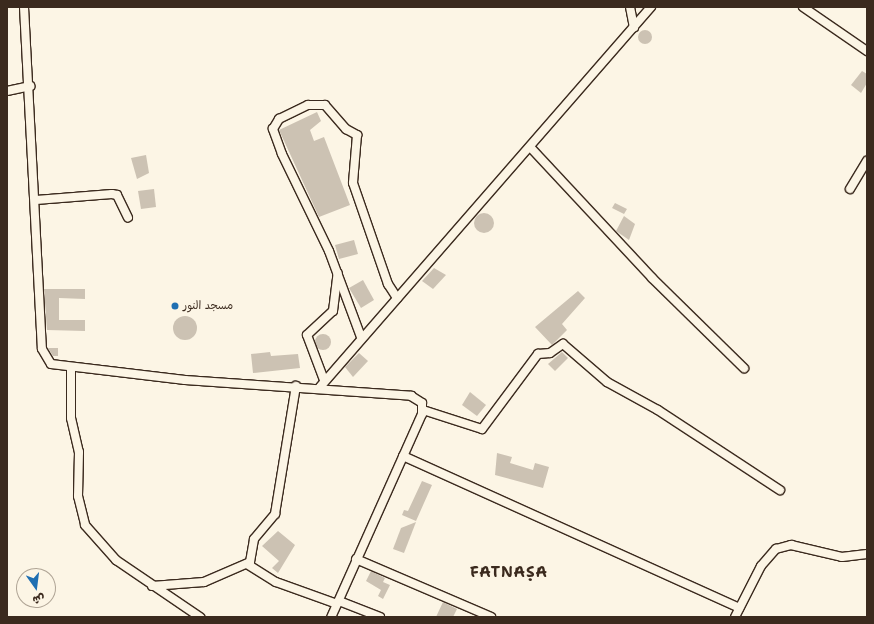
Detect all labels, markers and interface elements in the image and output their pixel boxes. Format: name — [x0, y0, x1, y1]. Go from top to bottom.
place label: مسجد النور — [183, 299, 233, 313]
marker: مسجد النور — [170, 301, 180, 311]
district label: FATNAṢA — [470, 564, 548, 582]
north arrow — [16, 568, 56, 608]
text: ش — [31, 590, 46, 608]

